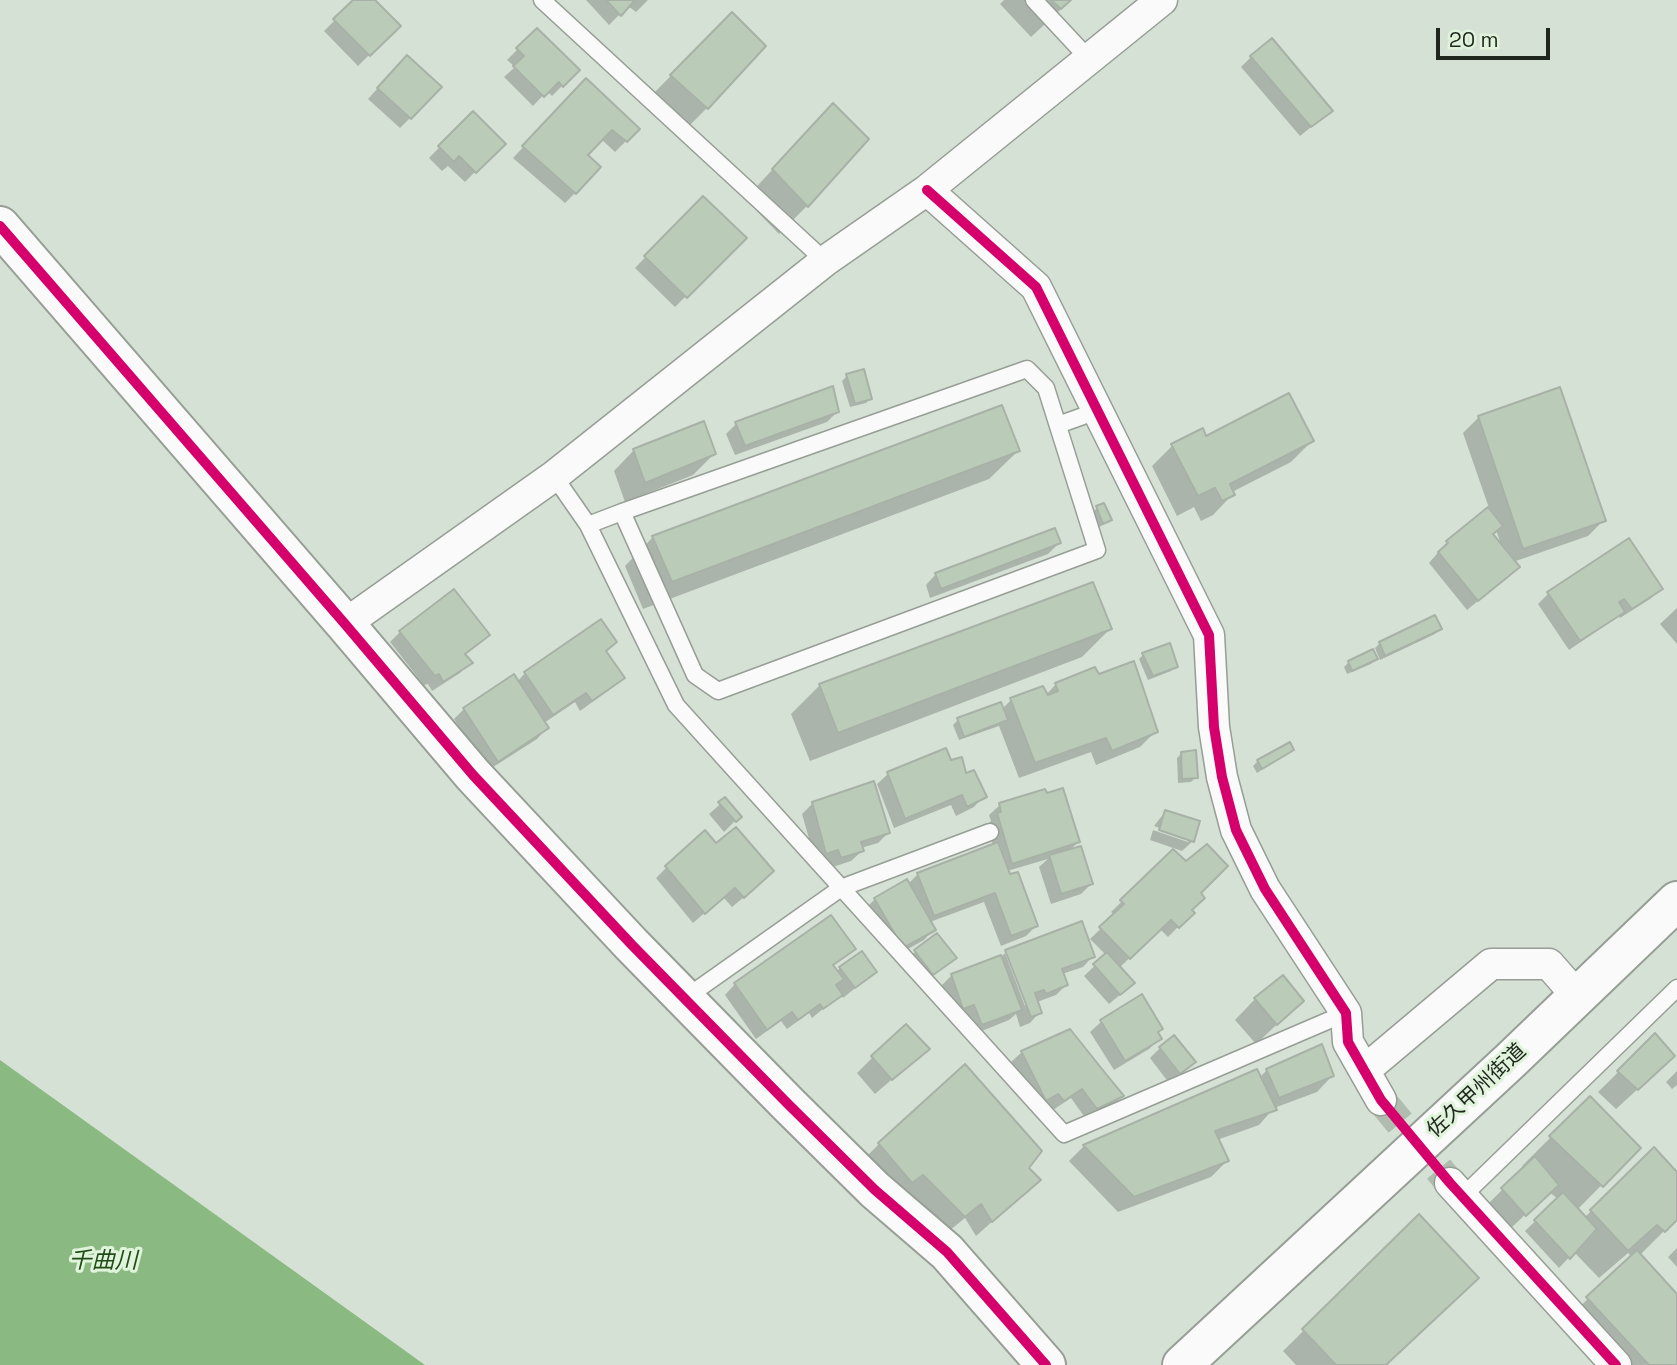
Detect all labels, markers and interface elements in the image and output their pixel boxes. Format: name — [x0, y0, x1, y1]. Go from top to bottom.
scale bar — [1439, 14, 1553, 58]
text: 20 m — [1449, 26, 1499, 53]
street label: 佐久甲州街道 — [1422, 1039, 1532, 1143]
water label: 千曲川 — [69, 1248, 137, 1276]

